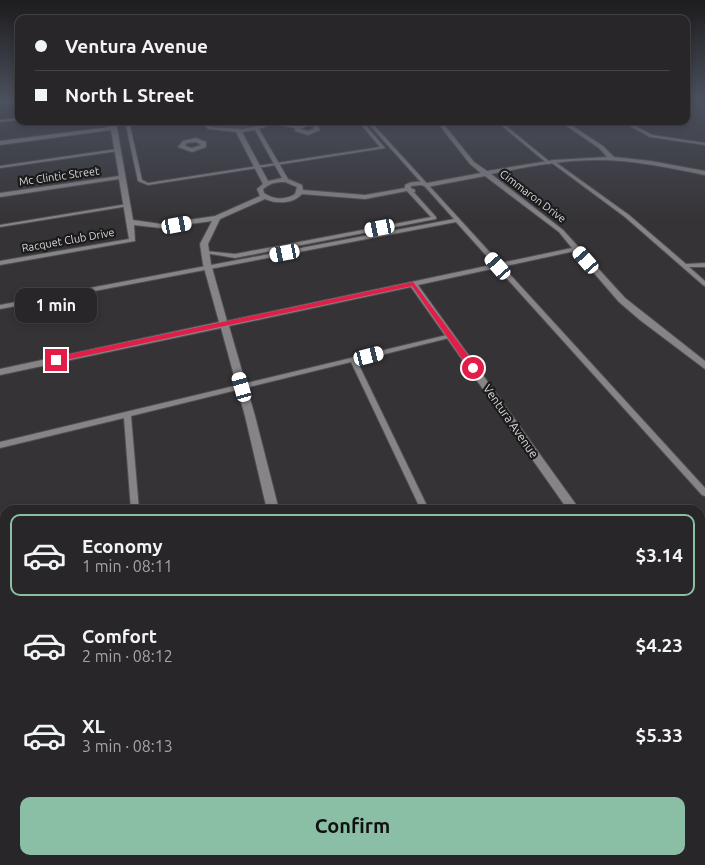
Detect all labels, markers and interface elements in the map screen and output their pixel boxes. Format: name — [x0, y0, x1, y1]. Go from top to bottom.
text: Ventura Avenue — [65, 35, 208, 57]
text: North L Street — [65, 84, 194, 106]
street label: Mc Clintic Street — [18, 164, 101, 188]
street label: Cimmaron Drive — [498, 167, 568, 225]
car — [160, 215, 193, 235]
car — [363, 218, 396, 238]
street label: Racquet Club Drive — [21, 226, 115, 254]
car — [268, 243, 301, 263]
car — [570, 244, 601, 276]
car — [482, 250, 513, 282]
callout: 1 min — [15, 288, 97, 322]
text: 1 min — [36, 296, 76, 314]
car — [352, 345, 385, 367]
route end — [45, 349, 67, 371]
route start — [462, 357, 484, 379]
car — [230, 371, 253, 403]
street label: Ventura Avenue — [481, 382, 541, 460]
icon: car — [22, 533, 67, 578]
text: Economy — [82, 535, 163, 557]
text: $3.14 — [635, 544, 683, 566]
text: 1 min · 08:11 — [82, 557, 173, 575]
icon: car — [22, 623, 67, 668]
text: Comfort — [82, 625, 157, 647]
text: $4.23 — [635, 634, 683, 656]
text: 2 min · 08:12 — [82, 647, 173, 665]
icon: car — [22, 713, 67, 758]
text: XL — [82, 715, 105, 737]
text: $5.33 — [635, 724, 683, 746]
text: 3 min · 08:13 — [82, 737, 173, 755]
button: Confirm — [20, 797, 685, 855]

